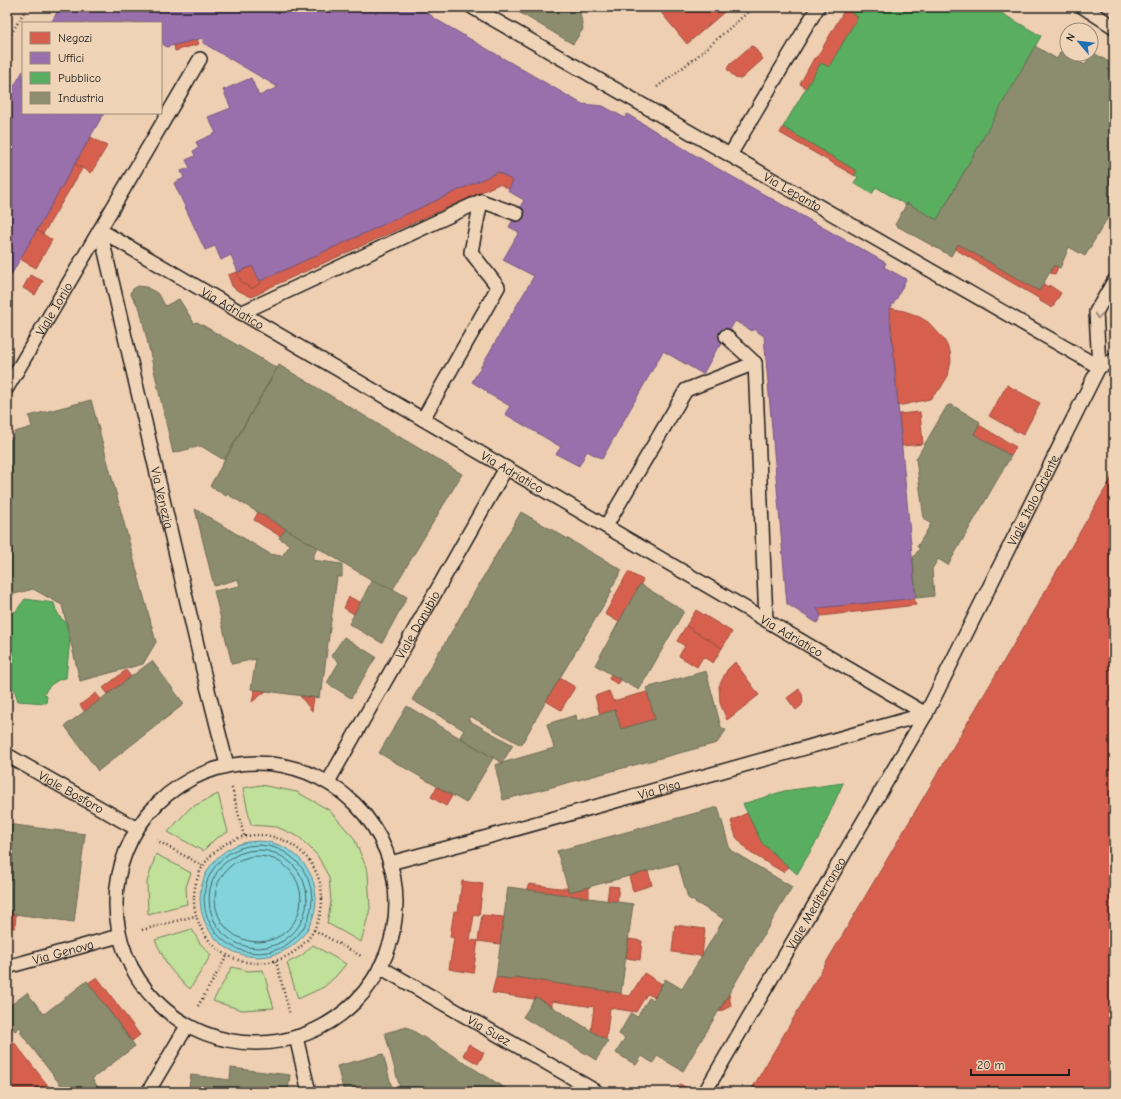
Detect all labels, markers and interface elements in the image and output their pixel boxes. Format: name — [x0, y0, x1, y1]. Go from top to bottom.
legend — [22, 22, 162, 114]
north arrow — [1059, 22, 1099, 62]
text: Negozi — [58, 31, 92, 45]
text: N — [1063, 31, 1078, 44]
text: Uffici — [58, 51, 84, 65]
text: Pubblico — [58, 71, 101, 85]
text: Industria — [58, 91, 104, 105]
street label: Via Lepanto — [761, 169, 825, 214]
street label: Viale Ionio — [32, 279, 76, 338]
street label: Via Adriatico — [199, 284, 267, 333]
one-way arrow — [1093, 312, 1102, 319]
street label: Via Adriatico — [478, 448, 546, 496]
street label: Viale Italo Oriente — [1004, 452, 1062, 548]
street label: Via Venezia — [148, 466, 177, 530]
street label: Viale Danubio — [392, 588, 443, 662]
street label: Via Adriatico — [758, 612, 826, 660]
street label: Viale Bosforo — [36, 767, 107, 817]
street label: Via Pisa — [636, 776, 682, 802]
street label: Viale Mediterraneo — [783, 854, 849, 952]
street label: Via Genova — [31, 936, 95, 968]
street label: Via Suez — [465, 1012, 513, 1049]
scale bar — [971, 1051, 1069, 1077]
text: 20 m — [977, 1058, 1005, 1072]

